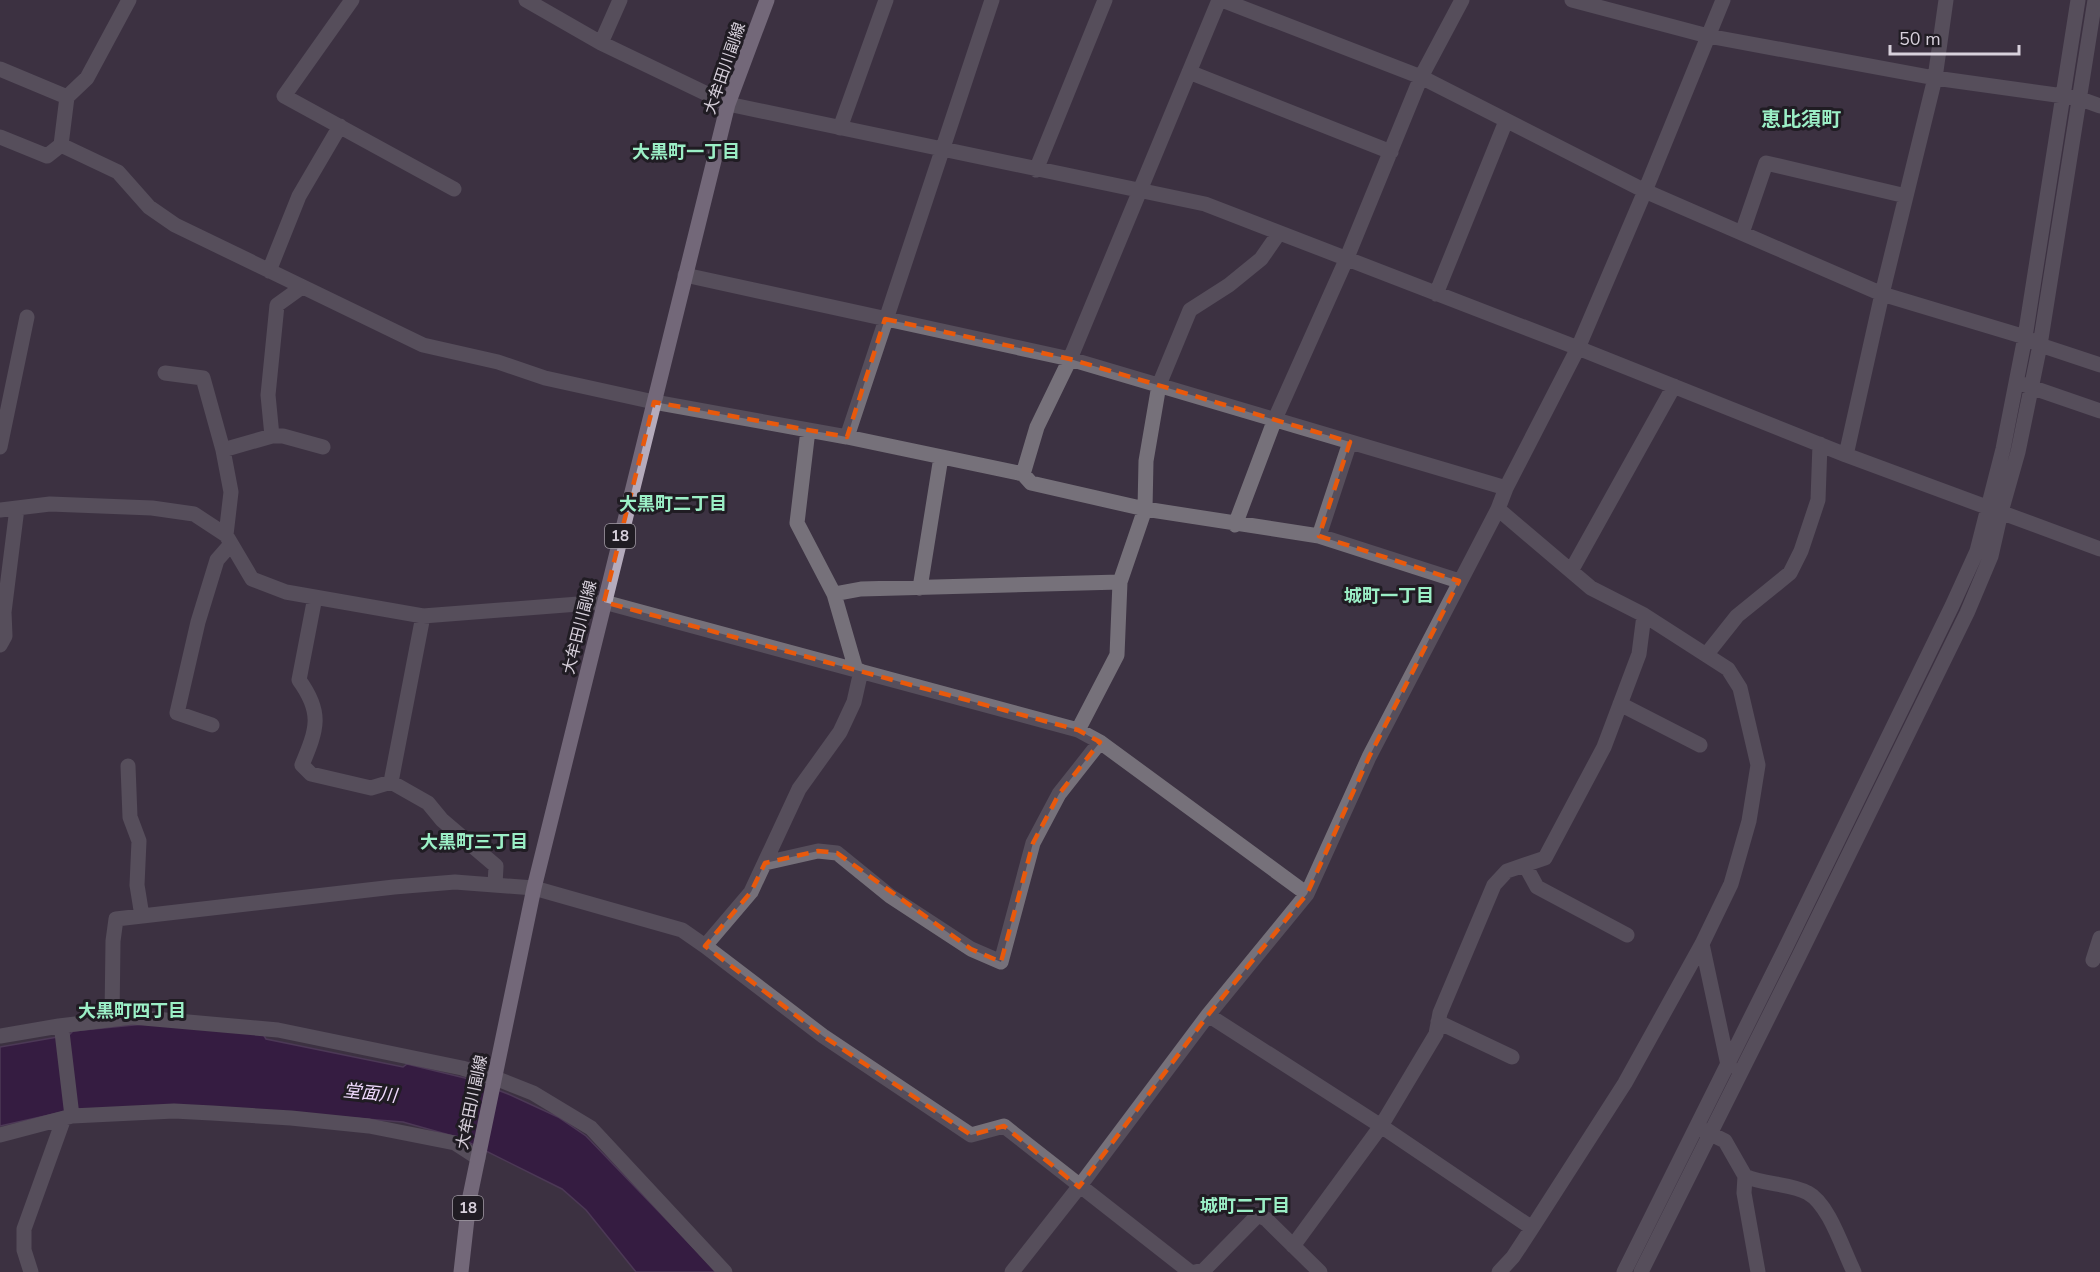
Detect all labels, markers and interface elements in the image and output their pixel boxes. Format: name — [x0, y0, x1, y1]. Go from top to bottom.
scale bar — [1890, 18, 2019, 56]
street label: 大牟田川副線 — [699, 19, 751, 117]
text: 50 m — [1899, 27, 1941, 51]
district label: 恵比須町 — [1761, 106, 1841, 133]
district label: 大黒町一丁目 — [632, 140, 740, 164]
district label: 大黒町二丁目 — [619, 492, 727, 516]
road number: 18 — [605, 524, 635, 548]
street label: 大牟田川副線 — [558, 578, 602, 676]
district label: 城町一丁目 — [1344, 584, 1434, 608]
district label: 大黒町三丁目 — [420, 830, 528, 854]
district label: 大黒町四丁目 — [78, 999, 186, 1023]
street label: 大牟田川副線 — [451, 1053, 493, 1151]
water label: 堂面川 — [342, 1078, 400, 1108]
district label: 城町二丁目 — [1200, 1194, 1290, 1218]
road number: 18 — [453, 1196, 483, 1220]

